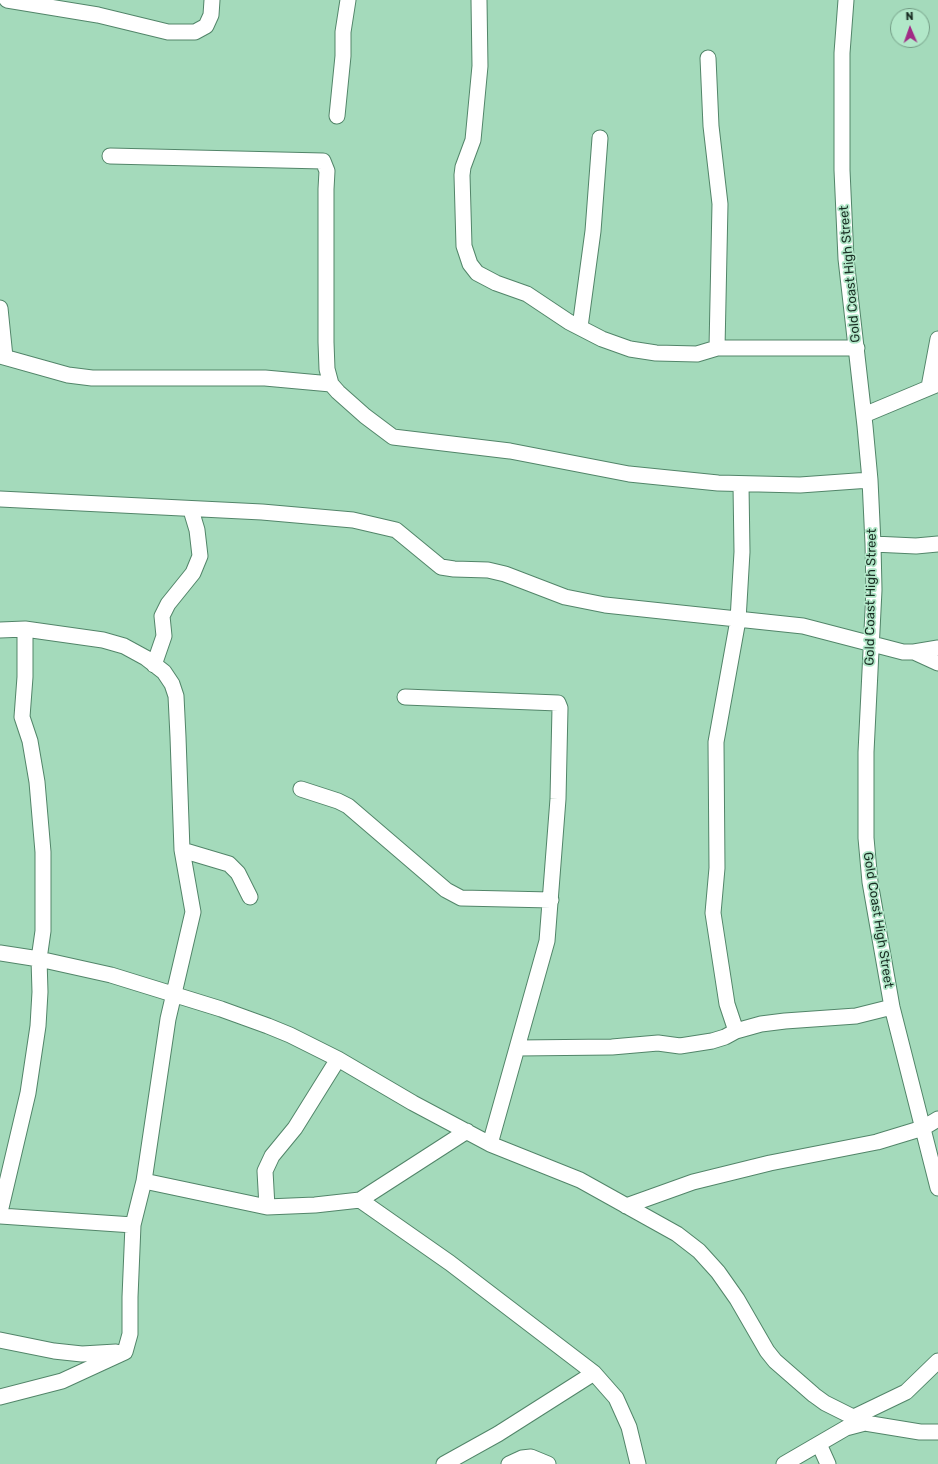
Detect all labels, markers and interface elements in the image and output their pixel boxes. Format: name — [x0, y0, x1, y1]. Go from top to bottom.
north arrow — [890, 8, 930, 48]
text: N — [905, 10, 914, 23]
street label: Gold Coast High Street — [836, 205, 864, 343]
street label: Gold Coast High Street — [862, 528, 880, 666]
street label: Gold Coast High Street — [860, 851, 896, 989]

